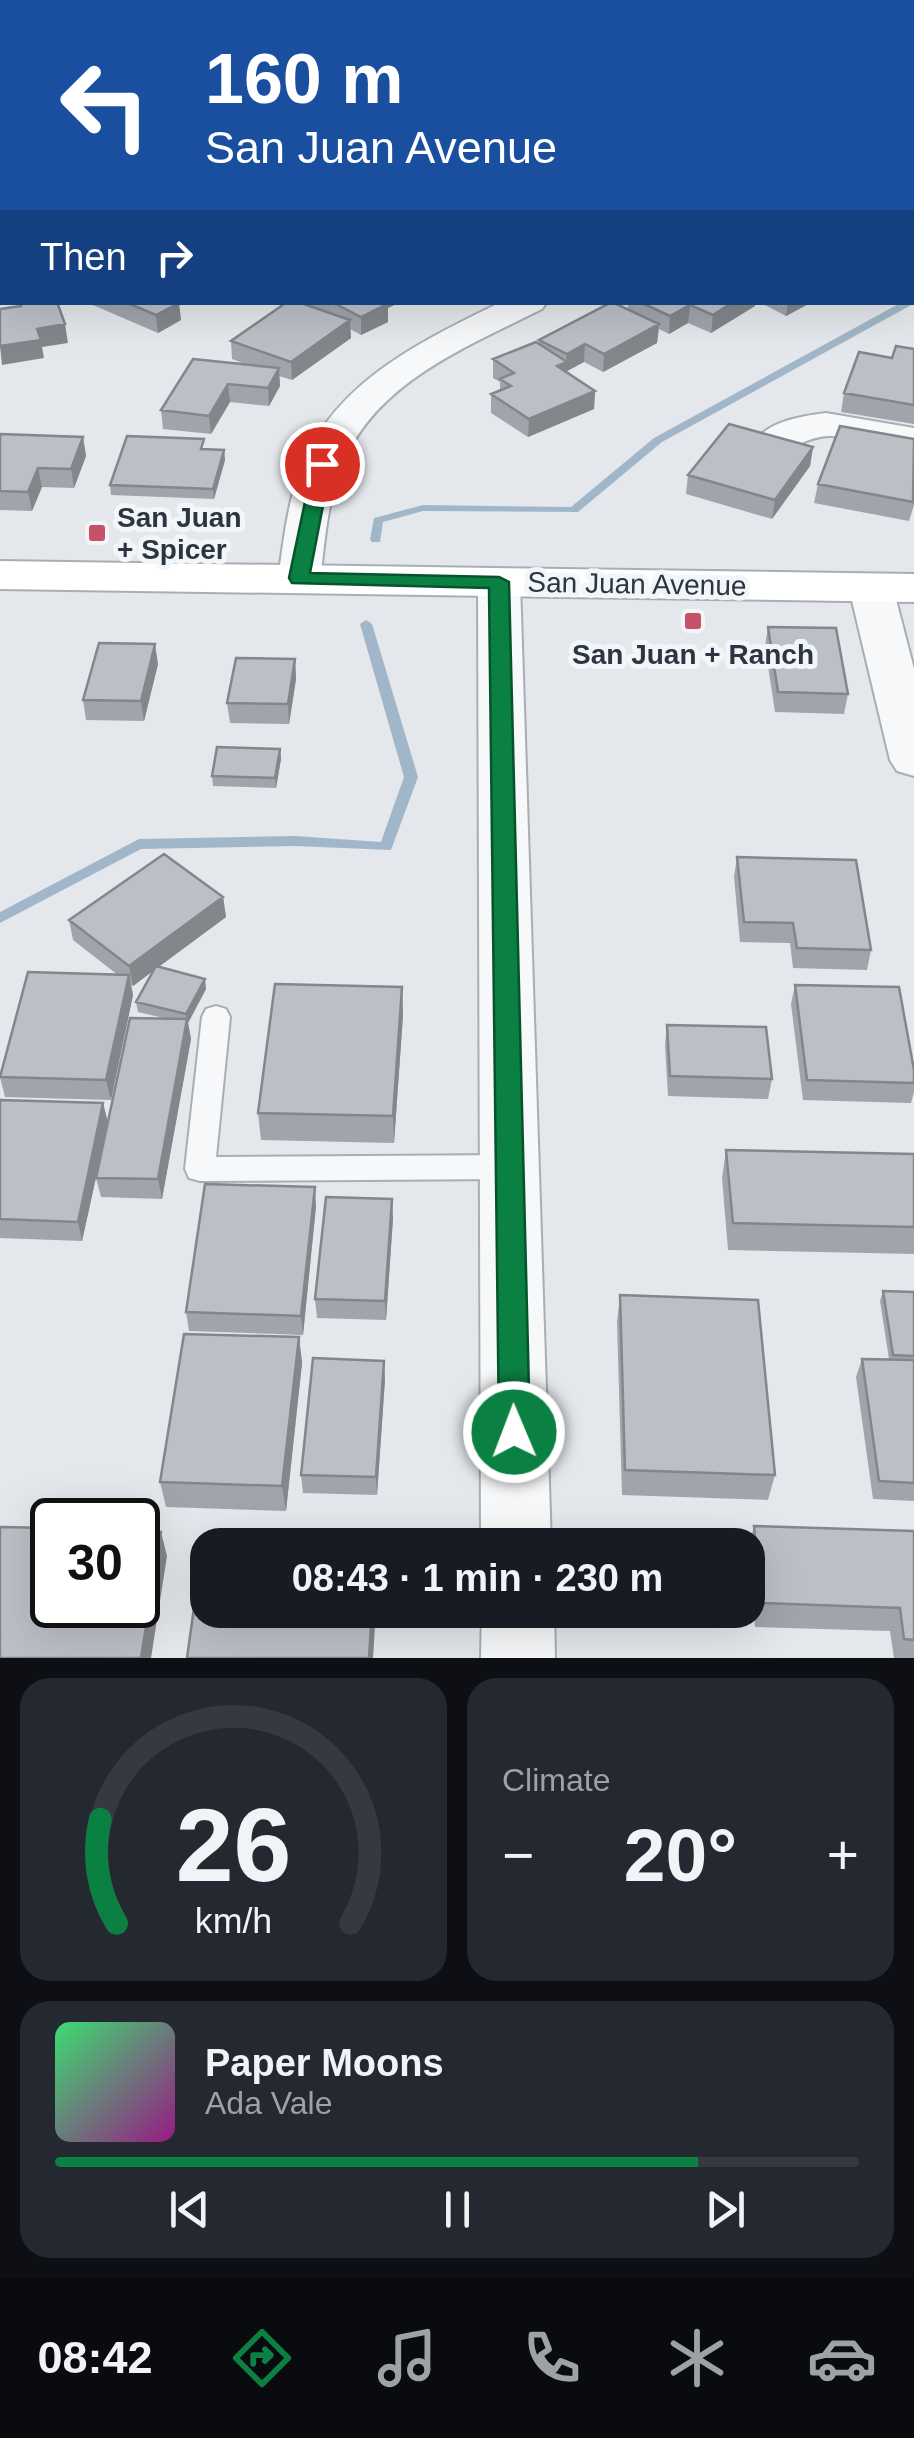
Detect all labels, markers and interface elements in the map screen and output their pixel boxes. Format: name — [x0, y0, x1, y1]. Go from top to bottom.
icon: left — [40, 40, 170, 170]
text: 160 m — [205, 40, 403, 118]
text: San Juan Avenue — [205, 122, 557, 173]
icon: right — [147, 230, 202, 285]
text: Then — [40, 236, 127, 278]
pin — [280, 422, 365, 507]
icon: arrive — [295, 437, 350, 492]
place label: San Juan + Spicer — [117, 502, 241, 565]
marker: San Juan + Spicer — [86, 522, 108, 544]
street label: San Juan Avenue — [527, 567, 747, 601]
marker: San Juan + Ranch — [682, 610, 704, 632]
place label: San Juan + Ranch — [572, 639, 814, 670]
position arrow — [462, 1380, 566, 1484]
speed limit sign: 30 — [30, 1498, 160, 1628]
text: 08:43 · 1 min · 230 m — [292, 1557, 663, 1599]
text: Climate — [502, 1762, 610, 1798]
text: 26 — [176, 1787, 291, 1903]
text: 20° — [624, 1813, 737, 1897]
text: − — [502, 1824, 534, 1886]
text: + — [827, 1824, 859, 1886]
text: km/h — [195, 1901, 272, 1941]
text: Paper Moons — [205, 2042, 444, 2084]
text: Ada Vale — [205, 2085, 333, 2121]
icon: previous — [162, 2182, 217, 2237]
icon: pause — [430, 2182, 485, 2237]
icon: next — [698, 2182, 753, 2237]
icon: directions — [227, 2323, 297, 2393]
icon: music — [372, 2323, 442, 2393]
icon: phone — [517, 2323, 587, 2393]
icon: climate — [662, 2323, 732, 2393]
icon: car — [807, 2323, 877, 2393]
text: 08:42 — [37, 2332, 153, 2383]

